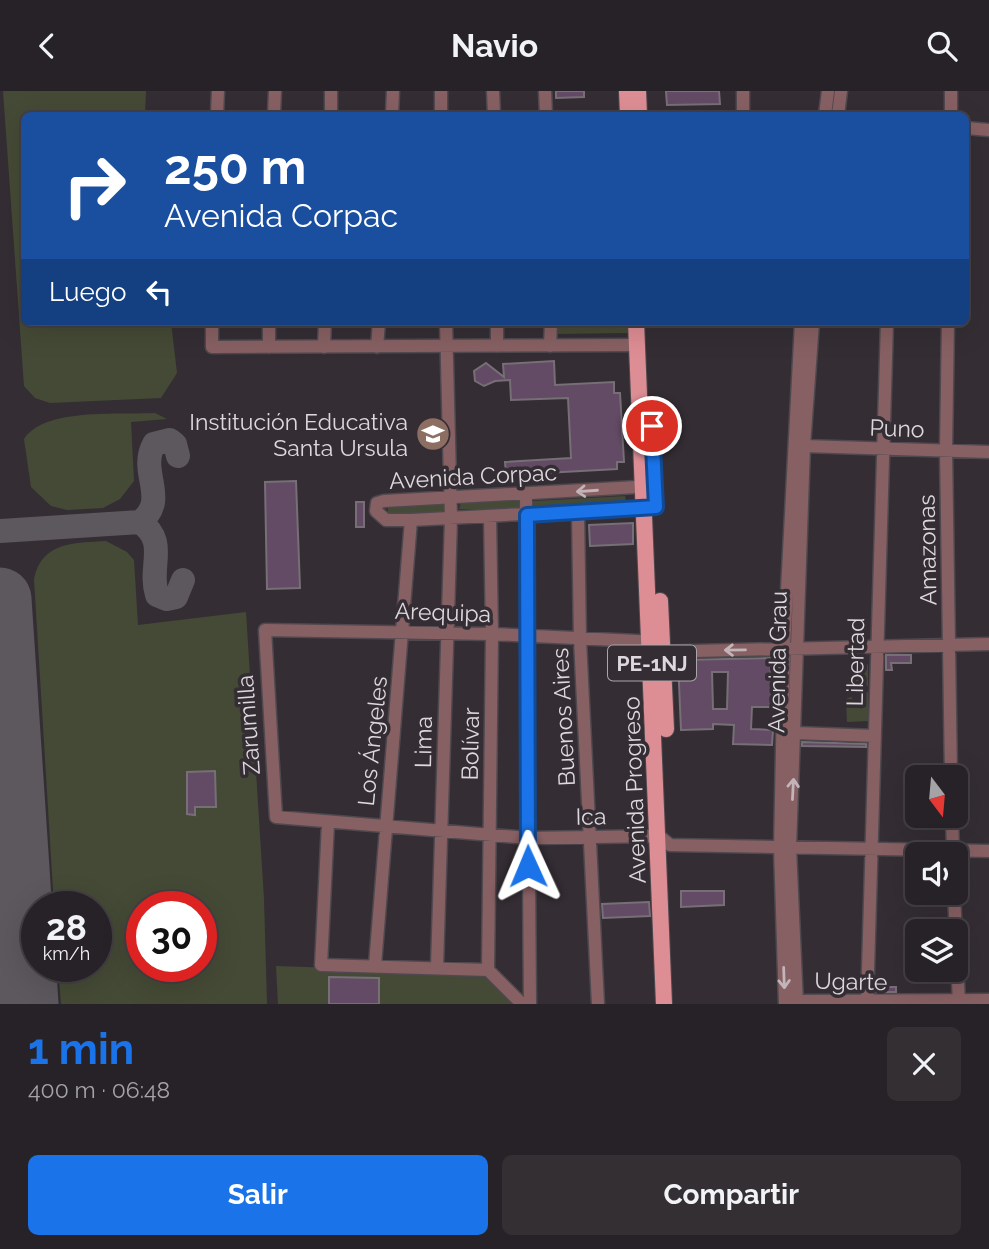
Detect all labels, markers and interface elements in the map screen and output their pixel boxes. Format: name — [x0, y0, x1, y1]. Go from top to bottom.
icon: back — [28, 27, 66, 65]
text: Navio — [451, 27, 538, 64]
icon: search — [923, 27, 961, 65]
text: 250 m — [164, 138, 306, 195]
icon: right — [49, 140, 140, 231]
text: Avenida Corpac — [164, 197, 398, 234]
icon: left — [140, 273, 178, 311]
text: Luego — [49, 277, 126, 307]
pin — [622, 396, 682, 456]
icon: arrive — [633, 407, 671, 445]
place label: Institución Educativa Santa Ursula — [189, 408, 408, 461]
street label: Puno — [869, 414, 925, 442]
school or university icon: Institución Educativa Santa Ursula — [414, 415, 452, 453]
street label: Avenida Corpac — [388, 458, 558, 494]
one-way arrow — [576, 485, 598, 498]
street label: Amazonas — [913, 494, 941, 606]
street label: Avenida Grau — [762, 591, 792, 733]
street label: Arequipa — [394, 597, 492, 627]
street label: Libertad — [841, 617, 869, 707]
one-way arrow — [724, 643, 747, 656]
road number: PE-1NJ — [608, 645, 696, 681]
street label: Buenos Aires — [546, 647, 580, 787]
street label: Zarumilla — [231, 674, 265, 776]
street label: Los Ángeles — [352, 675, 392, 807]
street label: Avenida Progreso — [617, 696, 651, 884]
street label: Bolívar — [456, 707, 484, 781]
street label: Lima — [409, 716, 437, 768]
north arrow — [905, 765, 968, 828]
map controls — [905, 765, 968, 982]
one-way arrow — [787, 778, 800, 801]
street label: Ica — [575, 802, 607, 830]
position arrow — [491, 829, 565, 903]
button: sound — [905, 842, 968, 905]
speed limit sign: 30 — [126, 891, 217, 982]
text: 28 — [46, 907, 87, 948]
button: layers — [905, 919, 968, 982]
text: km/h — [43, 943, 90, 964]
one-way arrow — [777, 966, 791, 989]
street label: Ugarte — [814, 967, 888, 995]
text: 1 min — [28, 1025, 134, 1074]
button: close — [887, 1027, 961, 1101]
text: 400 m · 06:48 — [28, 1076, 170, 1103]
button: Salir — [28, 1155, 488, 1235]
button: Compartir — [502, 1155, 961, 1235]

